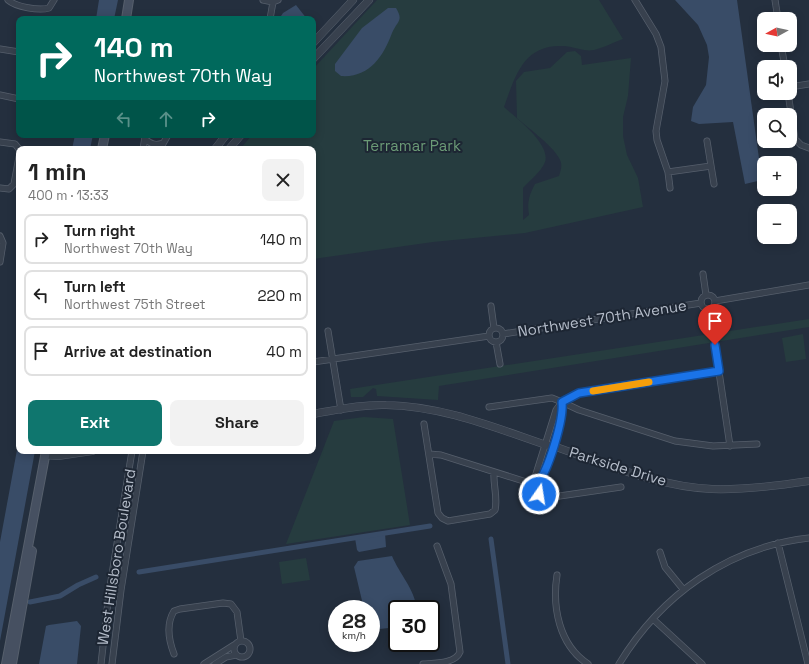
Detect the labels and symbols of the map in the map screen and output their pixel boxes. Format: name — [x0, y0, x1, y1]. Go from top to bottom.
north arrow — [757, 12, 797, 52]
park label: Terramar Park — [363, 136, 461, 155]
street label: Northwest 70th Avenue — [516, 295, 688, 341]
pin — [698, 304, 732, 345]
street label: Parkside Drive — [567, 442, 669, 490]
street label: West Hillsboro Boulevard — [93, 467, 139, 647]
position arrow — [518, 473, 560, 515]
speed limit sign: 30 — [388, 600, 440, 652]

